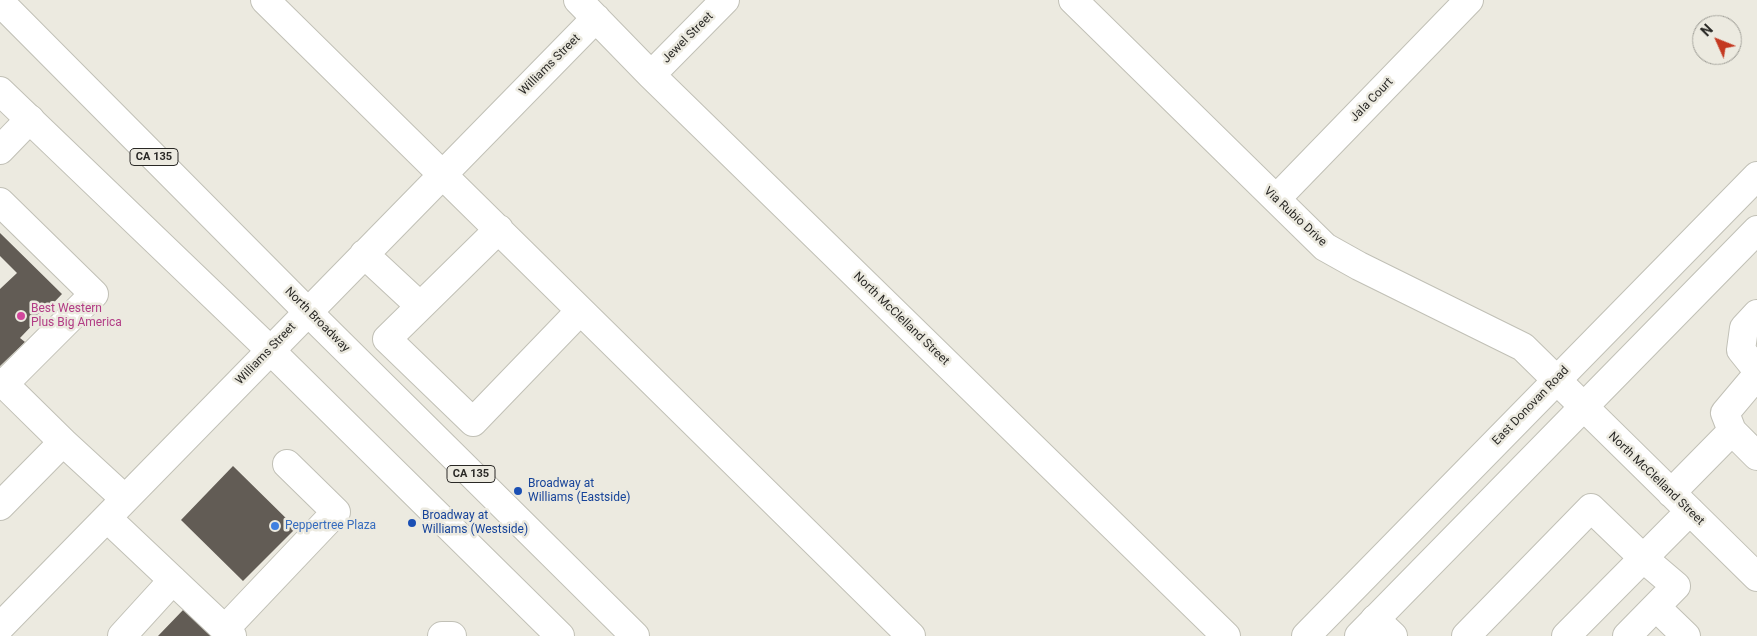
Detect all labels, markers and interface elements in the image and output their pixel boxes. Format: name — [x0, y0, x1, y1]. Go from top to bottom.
street label: Jewel Street — [660, 10, 716, 66]
north arrow — [1692, 15, 1742, 65]
text: N — [1698, 21, 1716, 39]
street label: Williams Street — [517, 32, 583, 98]
street label: Jala Court — [1348, 75, 1396, 125]
road number: CA 135 — [130, 148, 178, 166]
street label: Via Rubio Drive — [1261, 184, 1329, 250]
street label: North McClelland Street — [850, 270, 952, 368]
street label: North Broadway — [282, 285, 352, 355]
place label: Best Western Plus Big America — [31, 302, 122, 330]
marker: Best Western Plus Big America — [15, 310, 27, 322]
street label: Williams Street — [233, 320, 299, 388]
street label: East Donovan Road — [1490, 364, 1572, 448]
street label: North McClelland Street — [1605, 430, 1707, 528]
road number: CA 135 — [447, 466, 495, 482]
place label: Broadway at Williams (Eastside) — [528, 477, 631, 505]
marker: Broadway at Williams (Eastside) — [512, 485, 524, 497]
place label: Broadway at Williams (Westside) — [422, 509, 528, 537]
marker: Broadway at Williams (Westside) — [406, 517, 418, 529]
place label: Peppertree Plaza — [285, 519, 376, 533]
marker: Peppertree Plaza — [269, 520, 281, 532]

